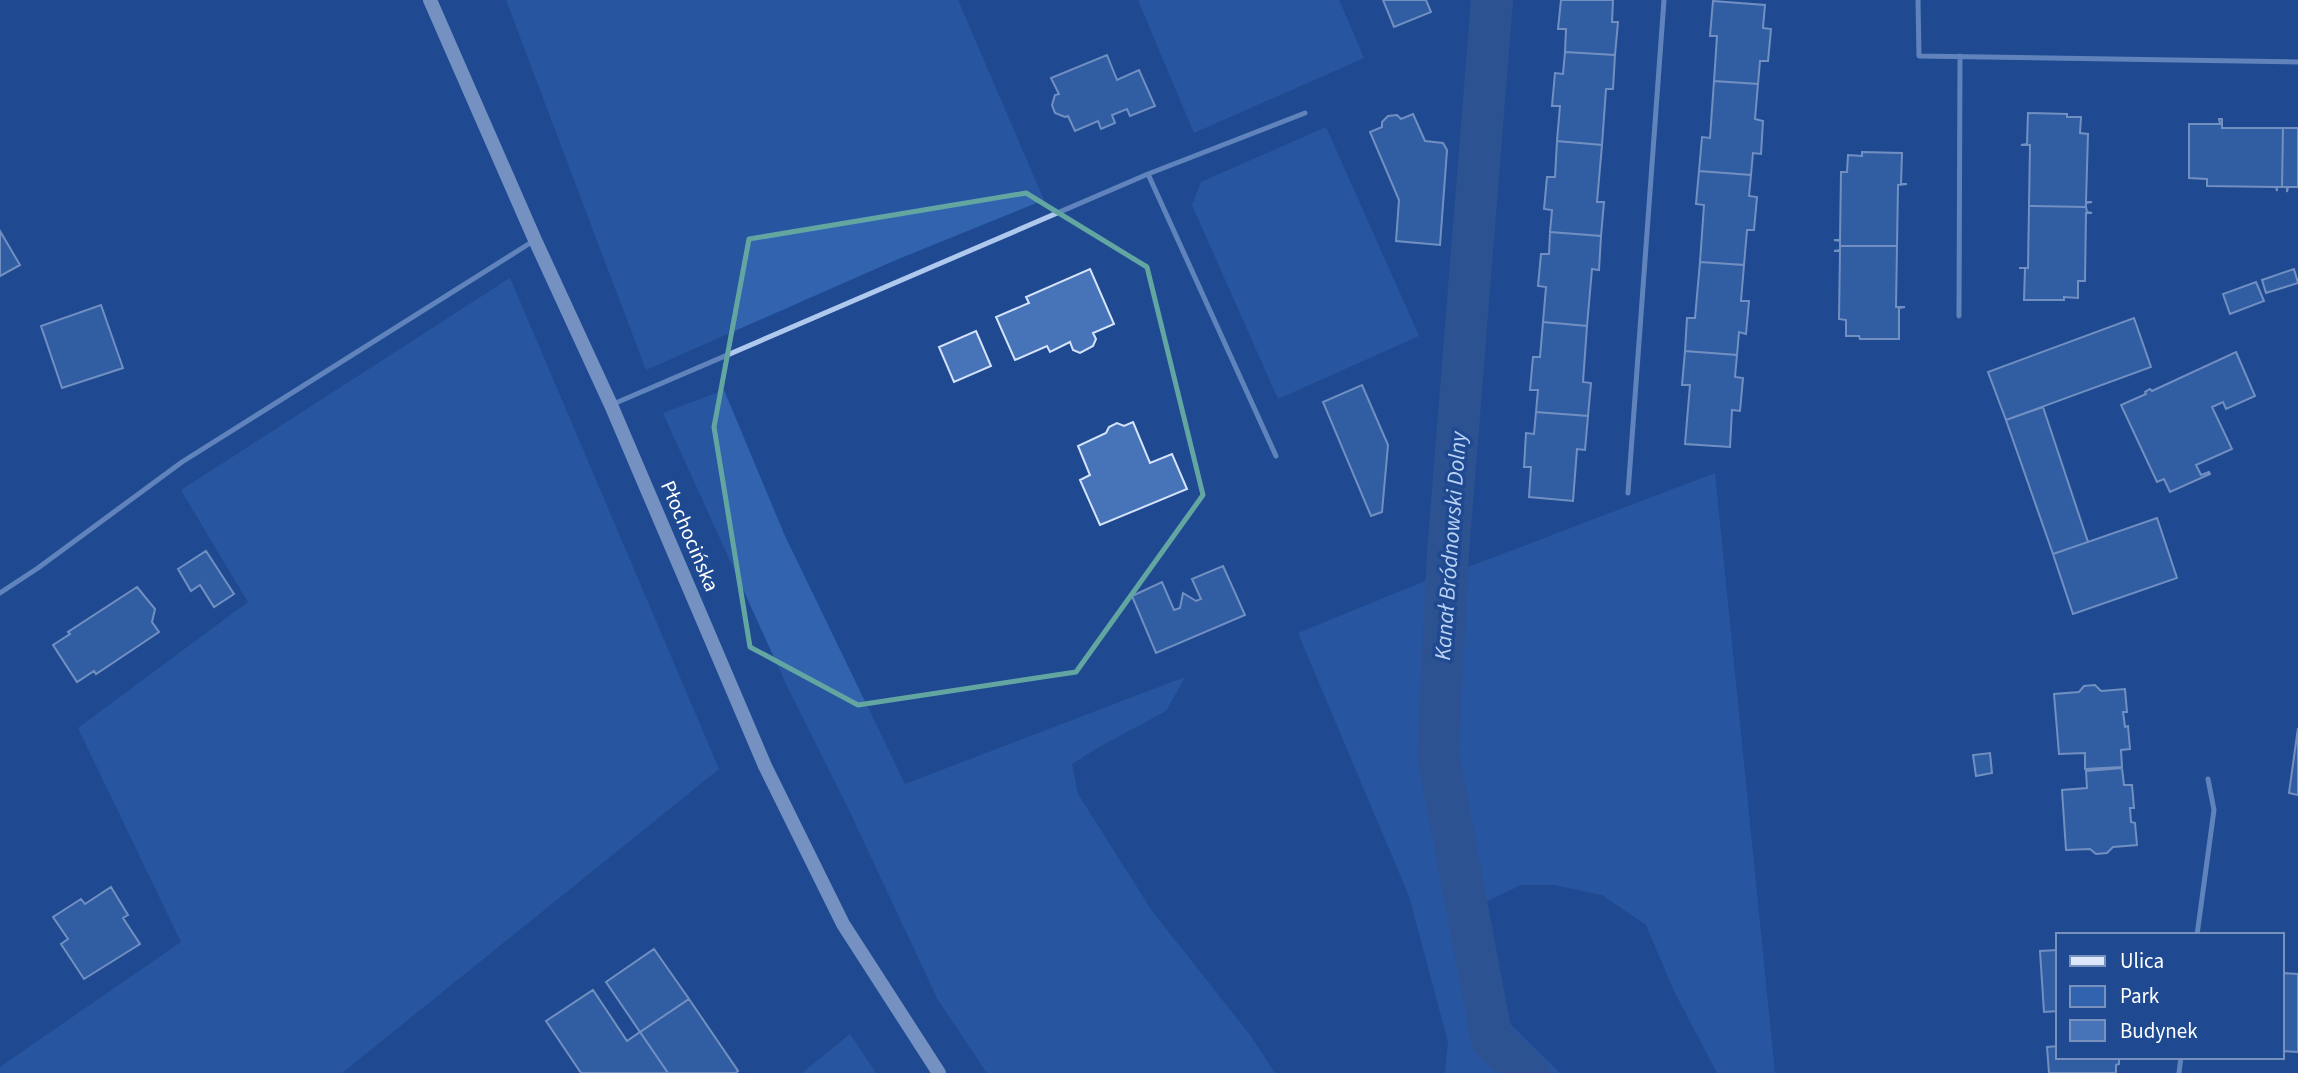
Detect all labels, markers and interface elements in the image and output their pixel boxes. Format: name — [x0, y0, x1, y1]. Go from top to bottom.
water label: Kanał Bródnowski Dolny — [1426, 429, 1475, 661]
street label: Płochocińska — [653, 476, 727, 596]
legend — [2056, 933, 2284, 1059]
text: Ulica — [2120, 946, 2164, 976]
text: Park — [2120, 981, 2160, 1011]
text: Budynek — [2120, 1016, 2198, 1046]

